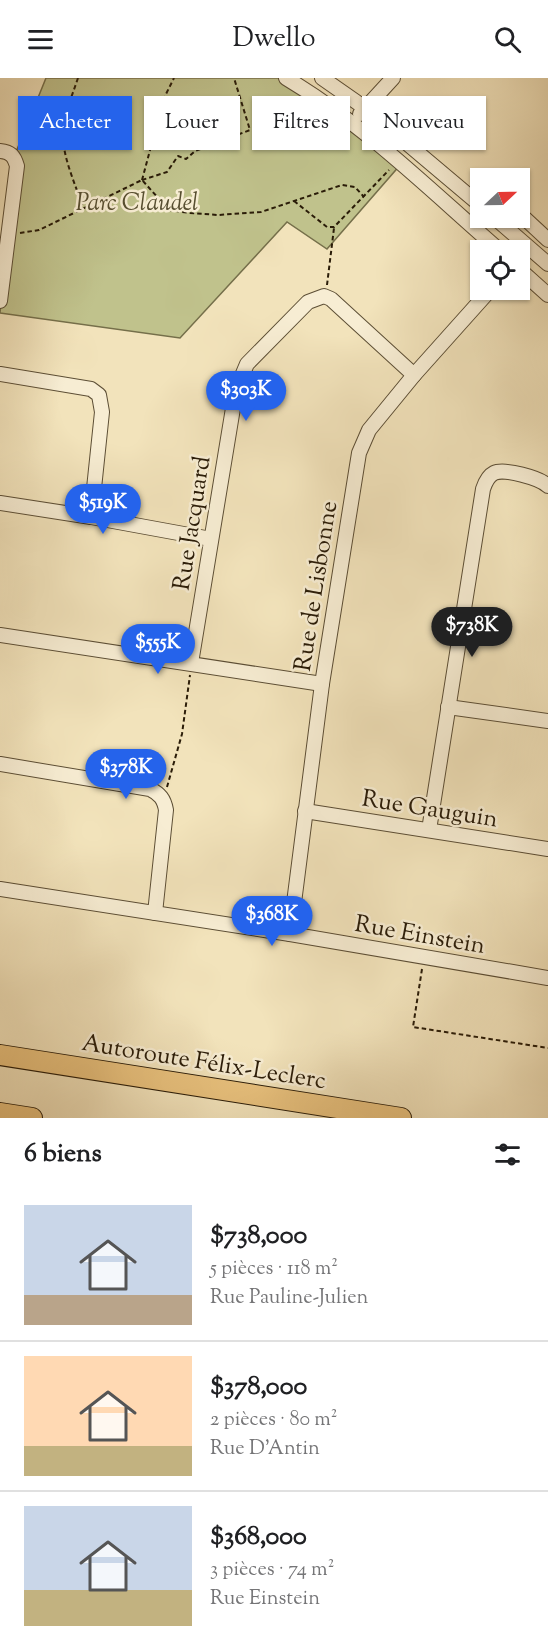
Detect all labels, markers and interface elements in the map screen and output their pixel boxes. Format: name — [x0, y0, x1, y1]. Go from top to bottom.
text: Dwello — [233, 20, 315, 59]
icon: menu — [24, 23, 57, 56]
icon: search — [491, 23, 524, 56]
chip: Acheter — [18, 96, 132, 150]
chip: Louer — [144, 96, 240, 150]
chip: Filtres — [252, 96, 350, 150]
chip: Nouveau — [362, 96, 486, 150]
north arrow — [470, 168, 530, 228]
map controls — [470, 168, 530, 300]
park label: Parc Claudel — [76, 187, 198, 221]
button: locate — [470, 240, 530, 300]
pin: $303K — [204, 371, 288, 422]
text: $303K — [220, 376, 272, 405]
street label: Rue Jacquard — [166, 453, 220, 593]
pin: $519K — [61, 484, 145, 535]
text: $519K — [79, 489, 127, 518]
street label: Rue de Lisbonne — [287, 499, 347, 674]
pin: $738K — [430, 607, 514, 658]
text: $738K — [445, 612, 499, 641]
pin: $555K — [116, 624, 200, 675]
text: $555K — [135, 629, 181, 658]
pin: $378K — [84, 749, 168, 800]
text: $378K — [99, 754, 153, 783]
street label: Rue Gauguin — [359, 782, 500, 838]
pin: $368K — [230, 896, 314, 947]
text: $368K — [246, 901, 298, 930]
street label: Rue Einstein — [352, 908, 488, 964]
street label: Autoroute Félix-Leclerc — [79, 1027, 328, 1099]
text: 6 biens — [24, 1136, 102, 1173]
icon: filters — [491, 1138, 524, 1171]
text: $738,000 — [210, 1218, 307, 1255]
icon: home — [72, 1229, 144, 1301]
text: 5 pièces · 118 m² — [210, 1255, 338, 1284]
text: Rue Pauline-Julien — [210, 1284, 368, 1313]
text: $378,000 — [210, 1369, 307, 1406]
icon: home — [72, 1380, 144, 1452]
text: 2 pièces · 80 m² — [210, 1406, 338, 1435]
text: Rue D'Antin — [210, 1435, 320, 1464]
text: $368,000 — [210, 1519, 307, 1556]
icon: home — [72, 1530, 144, 1602]
text: 3 pièces · 74 m² — [210, 1556, 334, 1585]
text: Rue Einstein — [210, 1585, 320, 1614]

